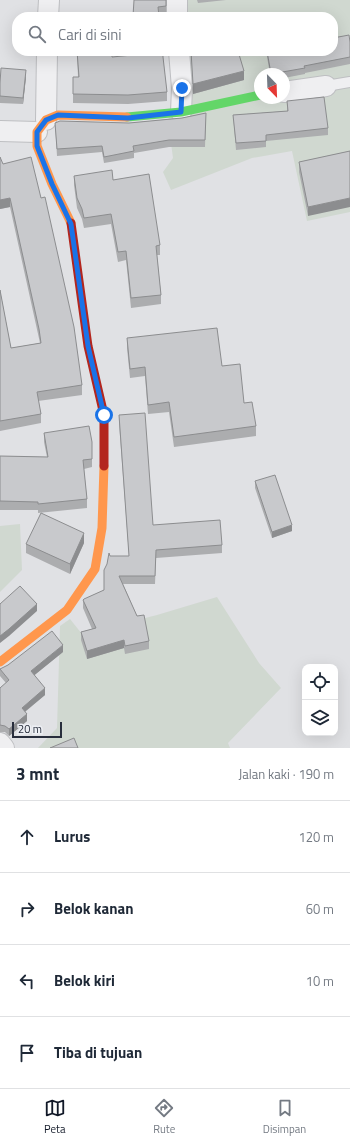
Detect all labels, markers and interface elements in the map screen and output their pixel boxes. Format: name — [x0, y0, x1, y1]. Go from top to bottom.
search box — [12, 12, 338, 56]
icon: search — [26, 23, 48, 45]
text: Cari di sini — [58, 23, 122, 46]
north arrow — [254, 68, 290, 104]
route end — [173, 79, 191, 97]
route start — [95, 406, 113, 424]
map controls — [302, 664, 338, 736]
button: locate — [302, 664, 338, 700]
button: layers — [302, 700, 338, 736]
scale bar — [12, 720, 62, 739]
text: 20 m — [18, 721, 42, 737]
text: 3 mnt — [16, 761, 59, 787]
text: Jalan kaki · 190 m — [238, 764, 334, 784]
text: Lurus — [54, 825, 90, 848]
icon: ahead — [16, 826, 38, 848]
text: 120 m — [298, 827, 334, 847]
text: Belok kanan — [54, 897, 134, 920]
icon: right — [16, 898, 38, 920]
text: 60 m — [306, 899, 334, 919]
text: Belok kiri — [54, 969, 115, 992]
icon: left — [16, 970, 38, 992]
text: 10 m — [306, 971, 334, 991]
text: Tiba di tujuan — [54, 1041, 142, 1064]
icon: arrive — [16, 1042, 38, 1064]
tab: Peta — [44, 1097, 66, 1137]
tab: Rute — [153, 1097, 175, 1137]
tab: Disimpan — [263, 1097, 306, 1137]

